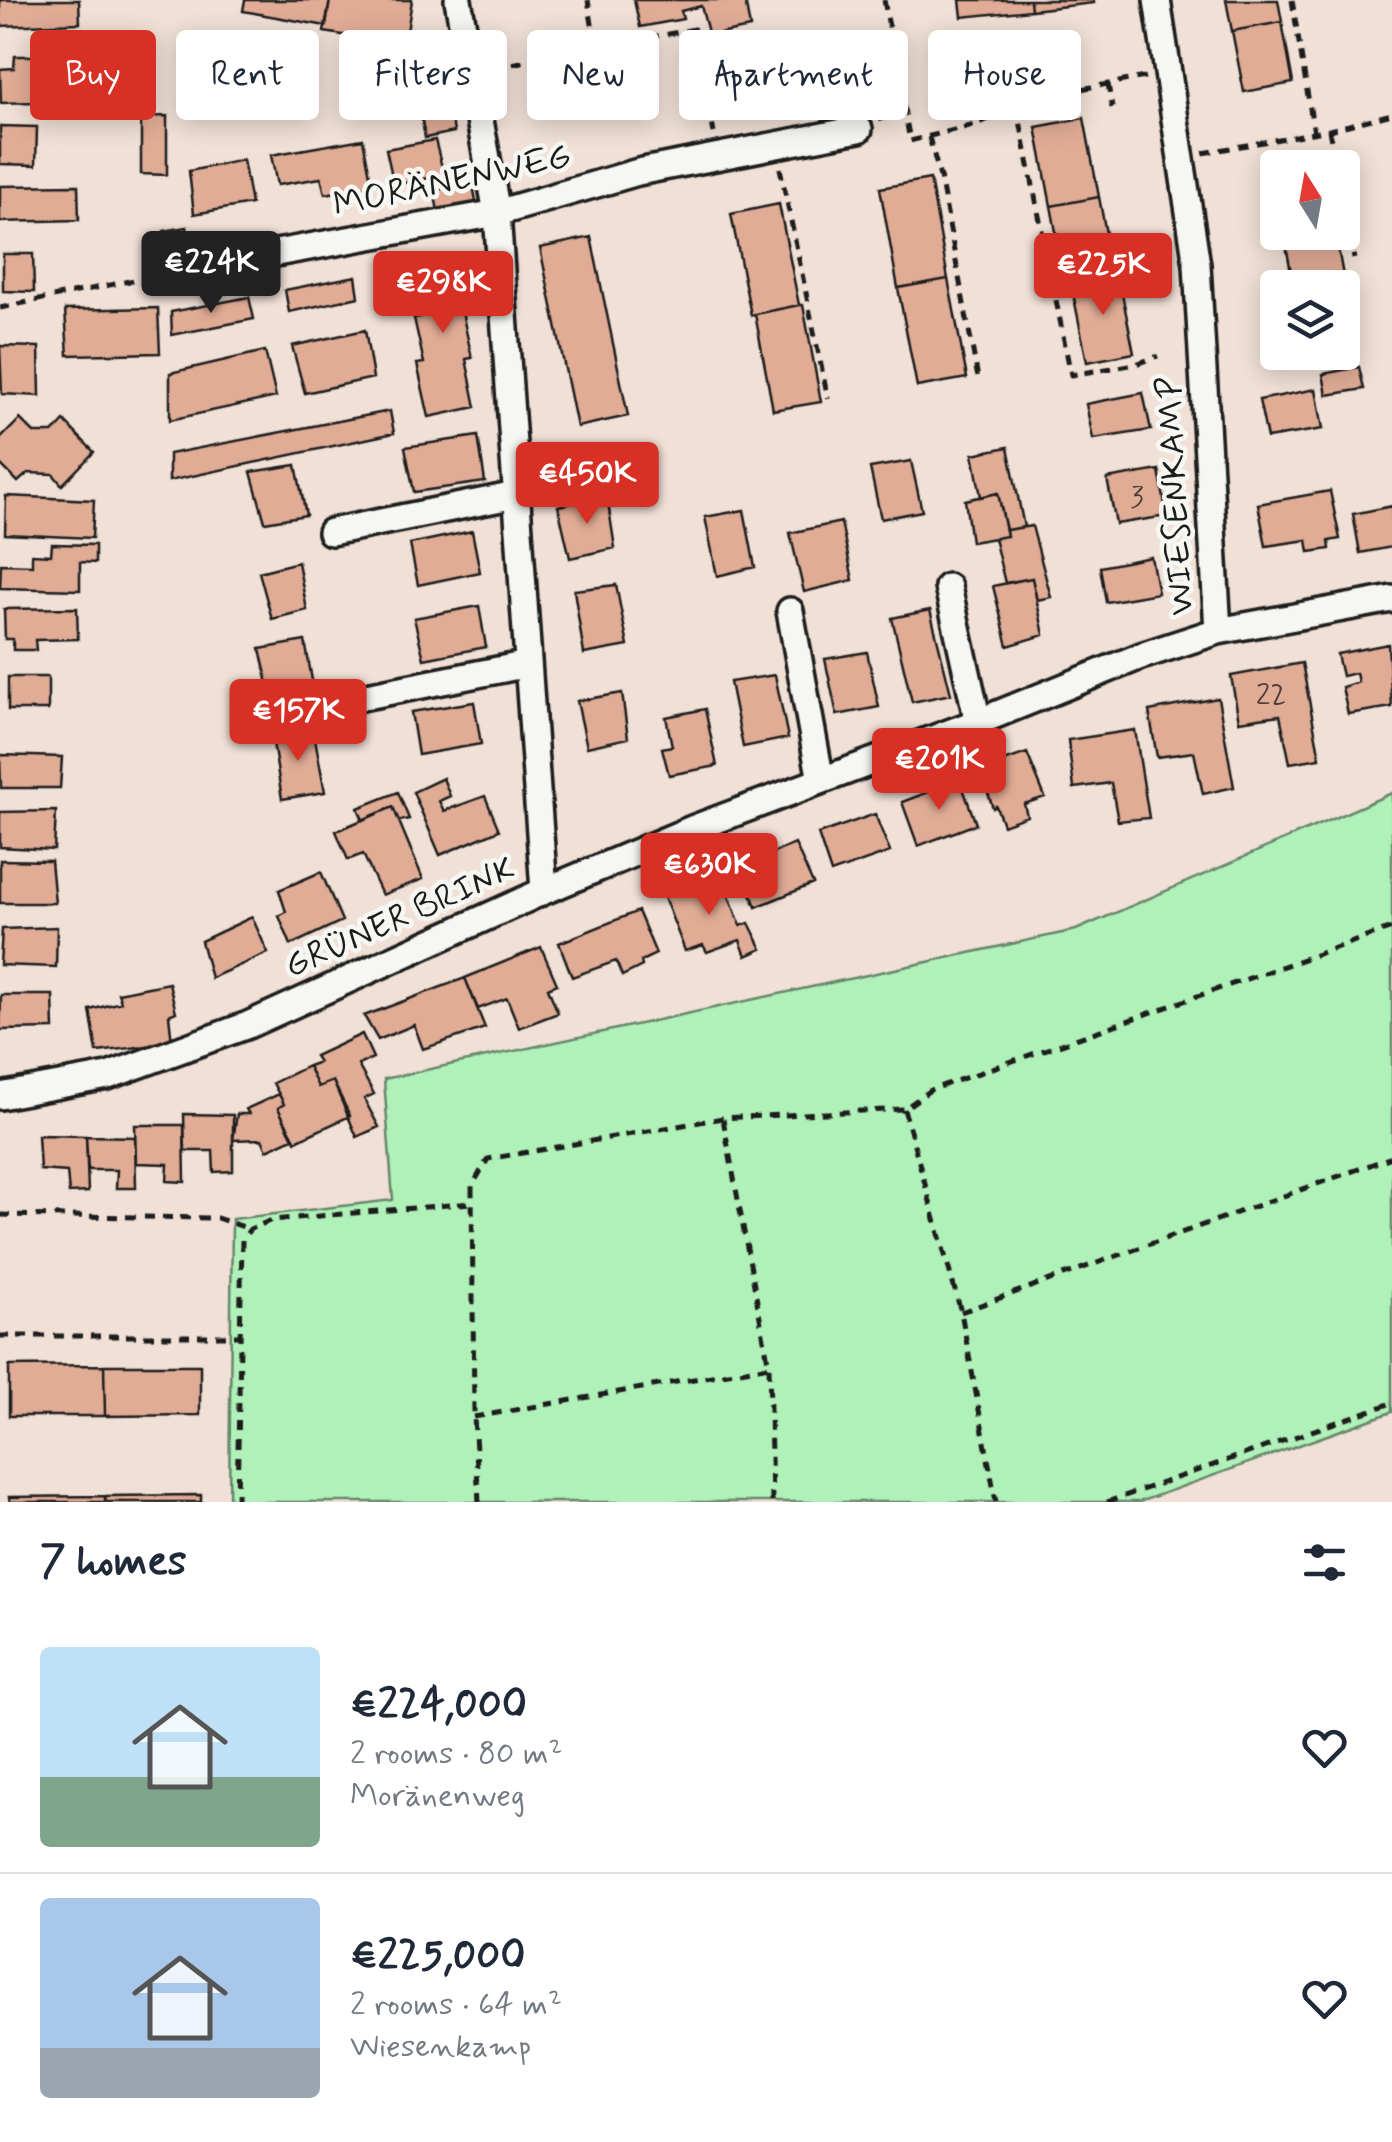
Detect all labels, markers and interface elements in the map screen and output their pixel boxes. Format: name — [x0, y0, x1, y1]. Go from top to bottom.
chip: Buy — [30, 30, 156, 120]
chip: Rent — [176, 30, 319, 120]
chip: Filters — [339, 30, 507, 120]
chip: New — [527, 30, 659, 120]
chip: Apartment — [679, 30, 908, 120]
chip: House — [928, 30, 1081, 120]
street label: MORÄNENWEG — [329, 133, 575, 229]
north arrow — [1260, 150, 1360, 250]
map controls — [1260, 150, 1360, 370]
pin: €224K — [141, 231, 281, 316]
pin: €225K — [1033, 233, 1173, 318]
text: €224K — [163, 242, 259, 284]
text: €225K — [1056, 244, 1150, 286]
pin: €298K — [373, 251, 513, 336]
text: €298K — [395, 262, 491, 304]
button: layers — [1260, 270, 1360, 370]
street label: WIESENKAMP — [1147, 376, 1205, 616]
pin: €450K — [517, 442, 657, 527]
text: €450K — [538, 453, 636, 495]
house number: 3 — [1130, 478, 1144, 517]
house number: 22 — [1256, 676, 1286, 715]
pin: €157K — [228, 679, 368, 764]
text: €157K — [252, 690, 344, 732]
pin: €201K — [869, 728, 1009, 813]
text: €201K — [894, 739, 984, 781]
pin: €630K — [639, 833, 779, 918]
text: €630K — [663, 844, 755, 886]
street label: GRÜNER BRINK — [278, 847, 522, 989]
text: 7 homes — [40, 1535, 187, 1590]
icon: filters — [1297, 1535, 1352, 1590]
text: €224,000 — [350, 1678, 527, 1733]
icon: home — [120, 1687, 240, 1807]
icon: heart — [1297, 1720, 1352, 1775]
text: 2 rooms · 80 m² — [350, 1733, 563, 1775]
text: Moränenweg — [350, 1775, 525, 1817]
text: €225,000 — [350, 1929, 526, 1984]
icon: home — [120, 1938, 240, 2058]
icon: heart — [1297, 1971, 1352, 2026]
text: 2 rooms · 64 m² — [350, 1984, 562, 2026]
text: Wiesenkamp — [350, 2026, 531, 2068]

